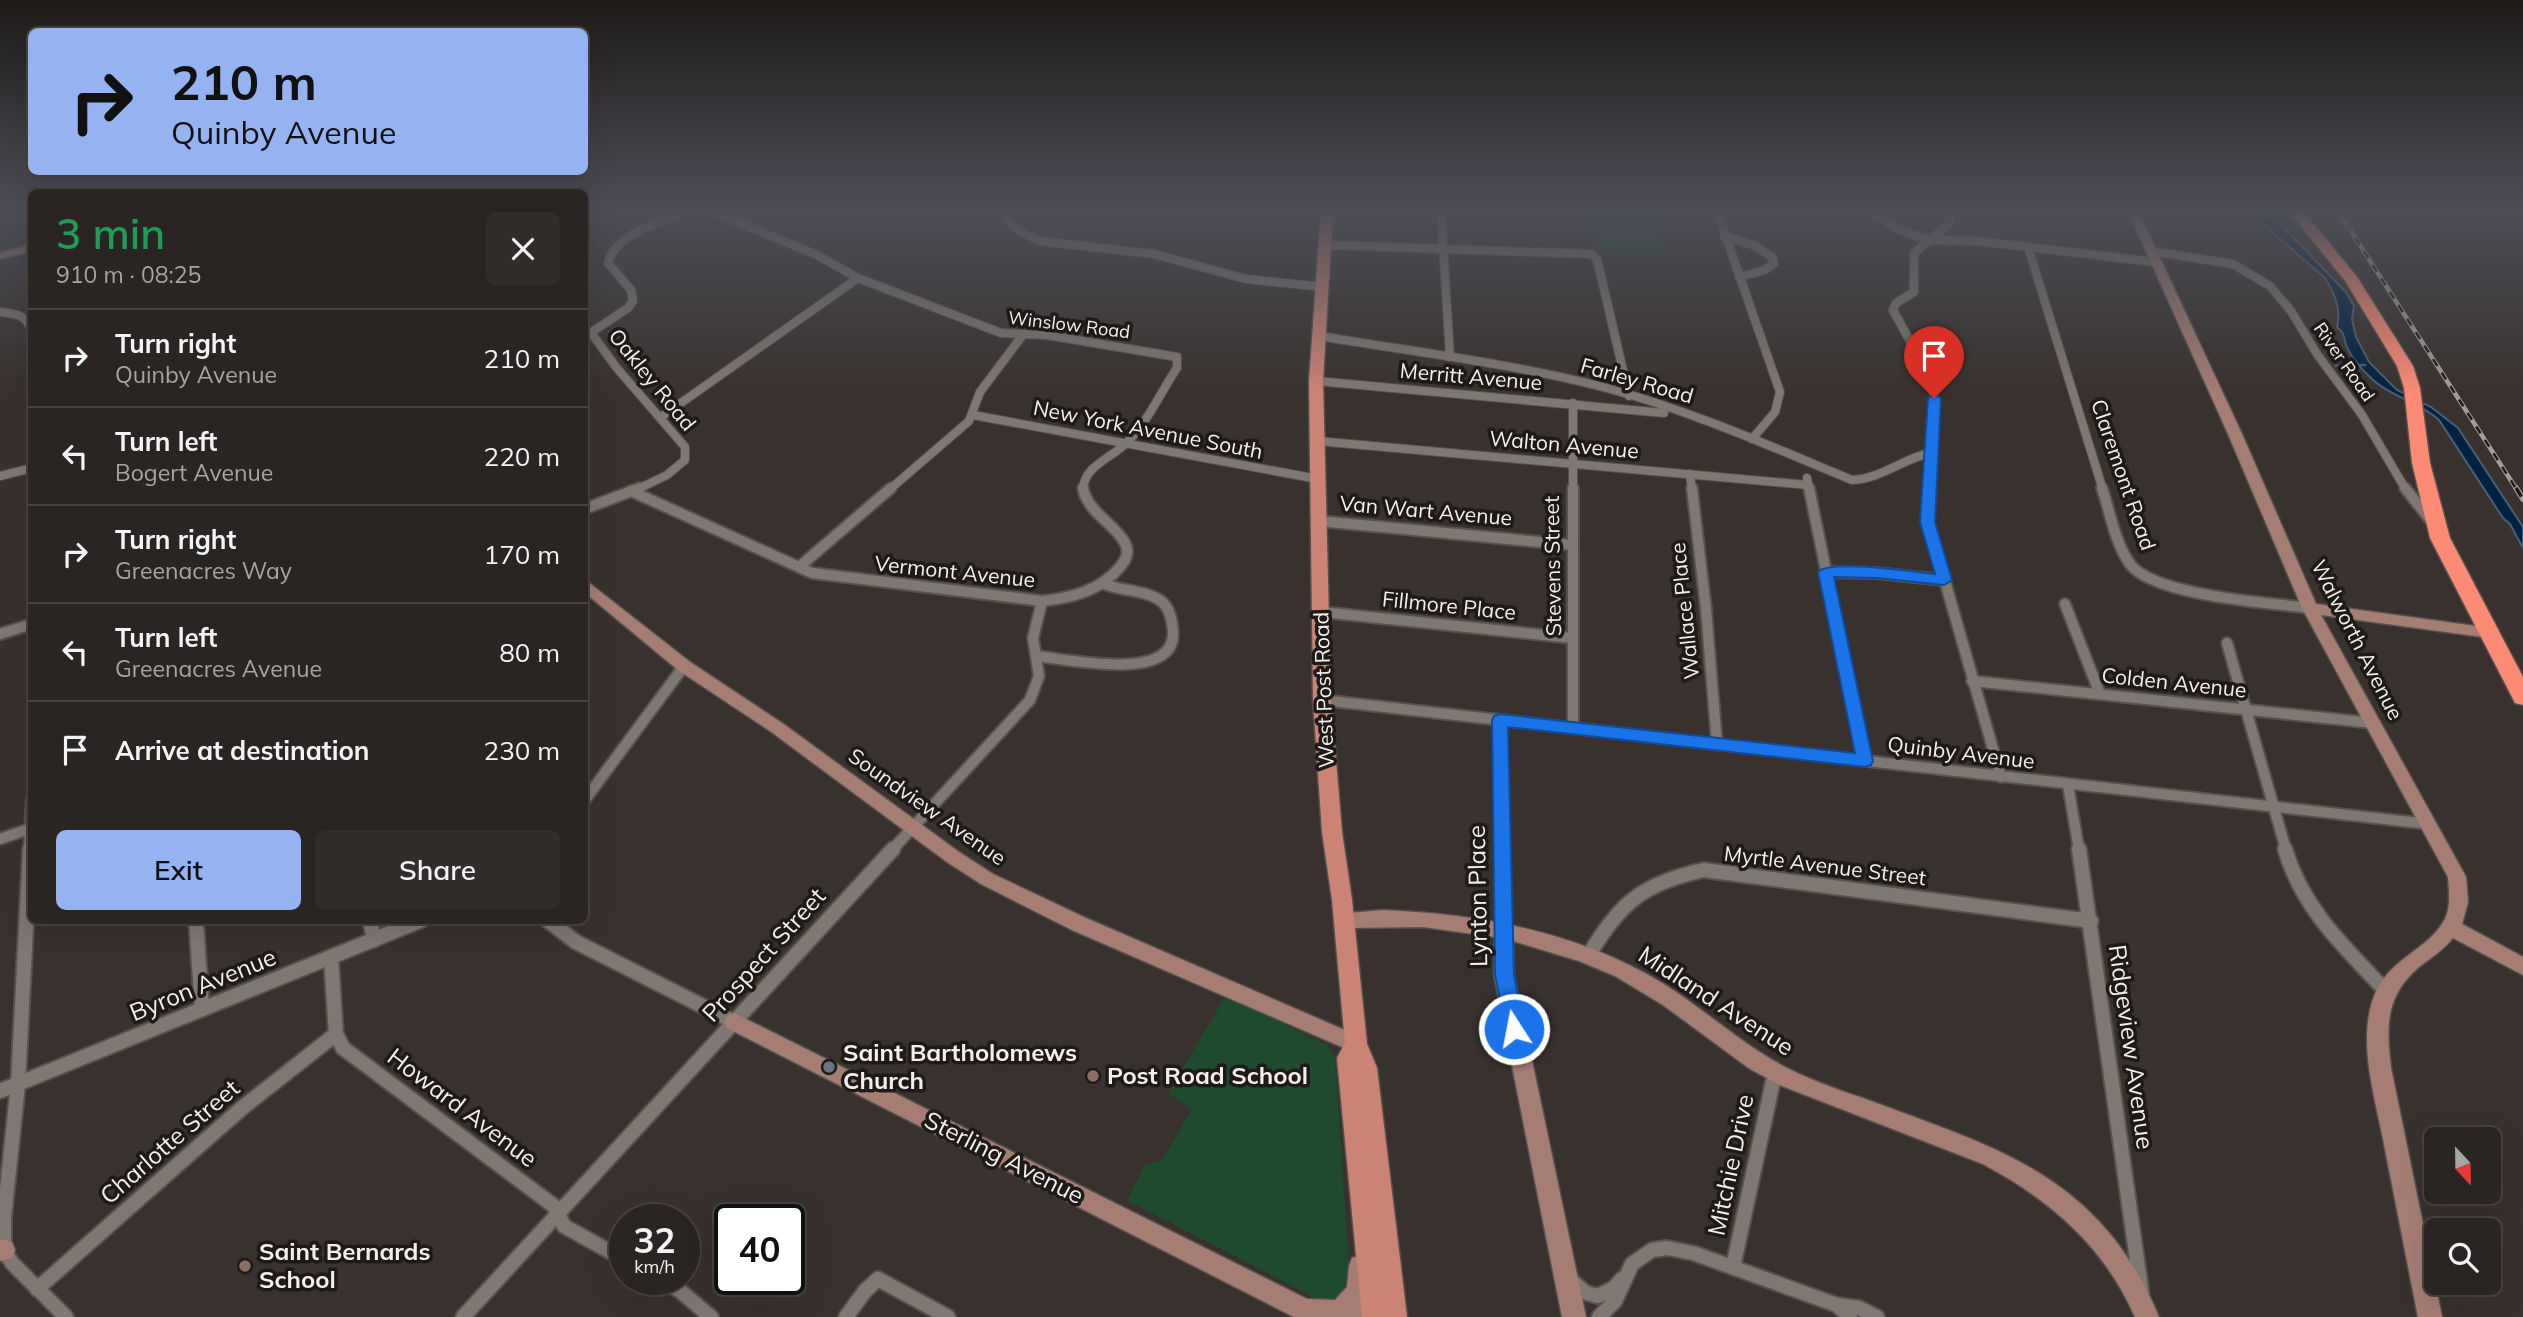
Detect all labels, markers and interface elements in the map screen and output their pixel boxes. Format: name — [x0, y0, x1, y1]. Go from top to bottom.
text: 210 m — [171, 51, 317, 112]
icon: right — [56, 56, 147, 147]
text: Quinby Avenue — [171, 112, 396, 152]
text: 3 min — [56, 207, 165, 260]
button: close — [486, 212, 560, 286]
text: 910 m · 08:25 — [56, 260, 201, 289]
street label: Winslow Road — [1007, 306, 1131, 343]
street label: River Road — [2309, 318, 2380, 406]
street label: Oakley Road — [604, 323, 702, 436]
pin — [1904, 326, 1964, 398]
text: Turn right — [115, 327, 236, 360]
icon: arrive — [1915, 337, 1953, 375]
icon: right — [56, 339, 94, 377]
text: 210 m — [484, 342, 560, 375]
street label: Farley Road — [1578, 352, 1697, 409]
street label: Merritt Avenue — [1399, 357, 1543, 395]
text: Quinby Avenue — [115, 360, 277, 389]
street label: New York Avenue South — [1031, 394, 1265, 464]
street label: Claremont Road — [2086, 396, 2162, 554]
text: Turn left — [115, 425, 217, 458]
street label: Walton Avenue — [1488, 425, 1640, 463]
icon: left — [56, 437, 94, 475]
text: 220 m — [484, 440, 560, 473]
text: Bogert Avenue — [115, 458, 273, 487]
street label: Van Wart Avenue — [1339, 490, 1513, 530]
street label: Stevens Street — [1538, 496, 1566, 636]
text: Turn right — [115, 523, 236, 556]
icon: right — [56, 535, 94, 573]
text: 170 m — [484, 538, 560, 571]
street label: Wallace Place — [1664, 541, 1704, 681]
street label: Vermont Avenue — [874, 550, 1037, 592]
street label: Walworth Avenue — [2306, 555, 2409, 724]
text: Greenacres Way — [115, 556, 292, 585]
street label: Fillmore Place — [1381, 585, 1517, 625]
street label: West Post Road — [1307, 611, 1339, 769]
text: Turn left — [115, 621, 217, 654]
icon: left — [56, 633, 94, 671]
text: 80 m — [499, 636, 560, 669]
text: Greenacres Avenue — [115, 654, 322, 683]
street label: Colden Avenue — [2100, 661, 2248, 703]
street label: Quinby Avenue — [1886, 730, 2036, 774]
icon: arrive — [56, 731, 94, 769]
text: Arrive at destination — [115, 734, 370, 767]
text: 230 m — [484, 734, 560, 767]
street label: Soundview Avenue — [844, 742, 1011, 870]
street label: Lynton Place — [1461, 825, 1493, 967]
button: Exit — [56, 830, 301, 910]
button: Share — [315, 830, 560, 910]
street label: Myrtle Avenue Street — [1723, 840, 1928, 890]
street label: Prospect Street — [695, 881, 831, 1028]
street label: Midland Avenue — [1633, 939, 1800, 1062]
street label: Byron Avenue — [125, 941, 280, 1027]
street label: Ridgeview Avenue — [2103, 943, 2161, 1151]
position arrow — [1477, 992, 1551, 1066]
place label: Saint Bartholomews Church — [843, 1037, 1077, 1095]
street label: Howard Avenue — [382, 1041, 543, 1173]
marker: Saint Bartholomews Church — [821, 1059, 837, 1075]
place label: Post Road School — [1107, 1060, 1308, 1090]
marker: Post Road School — [1085, 1068, 1101, 1084]
street label: Charlotte Street — [93, 1073, 245, 1210]
street label: Mitchie Drive — [1700, 1091, 1760, 1238]
street label: Sterling Avenue — [920, 1104, 1089, 1210]
north arrow — [2424, 1127, 2501, 1204]
map controls — [2424, 1127, 2501, 1295]
speed limit sign: 40 — [714, 1204, 805, 1295]
text: 32 — [633, 1218, 676, 1262]
button: search — [2424, 1218, 2501, 1295]
place label: Saint Bernards School — [259, 1236, 430, 1294]
text: km/h — [634, 1255, 675, 1278]
marker: Saint Bernards School — [237, 1258, 253, 1274]

